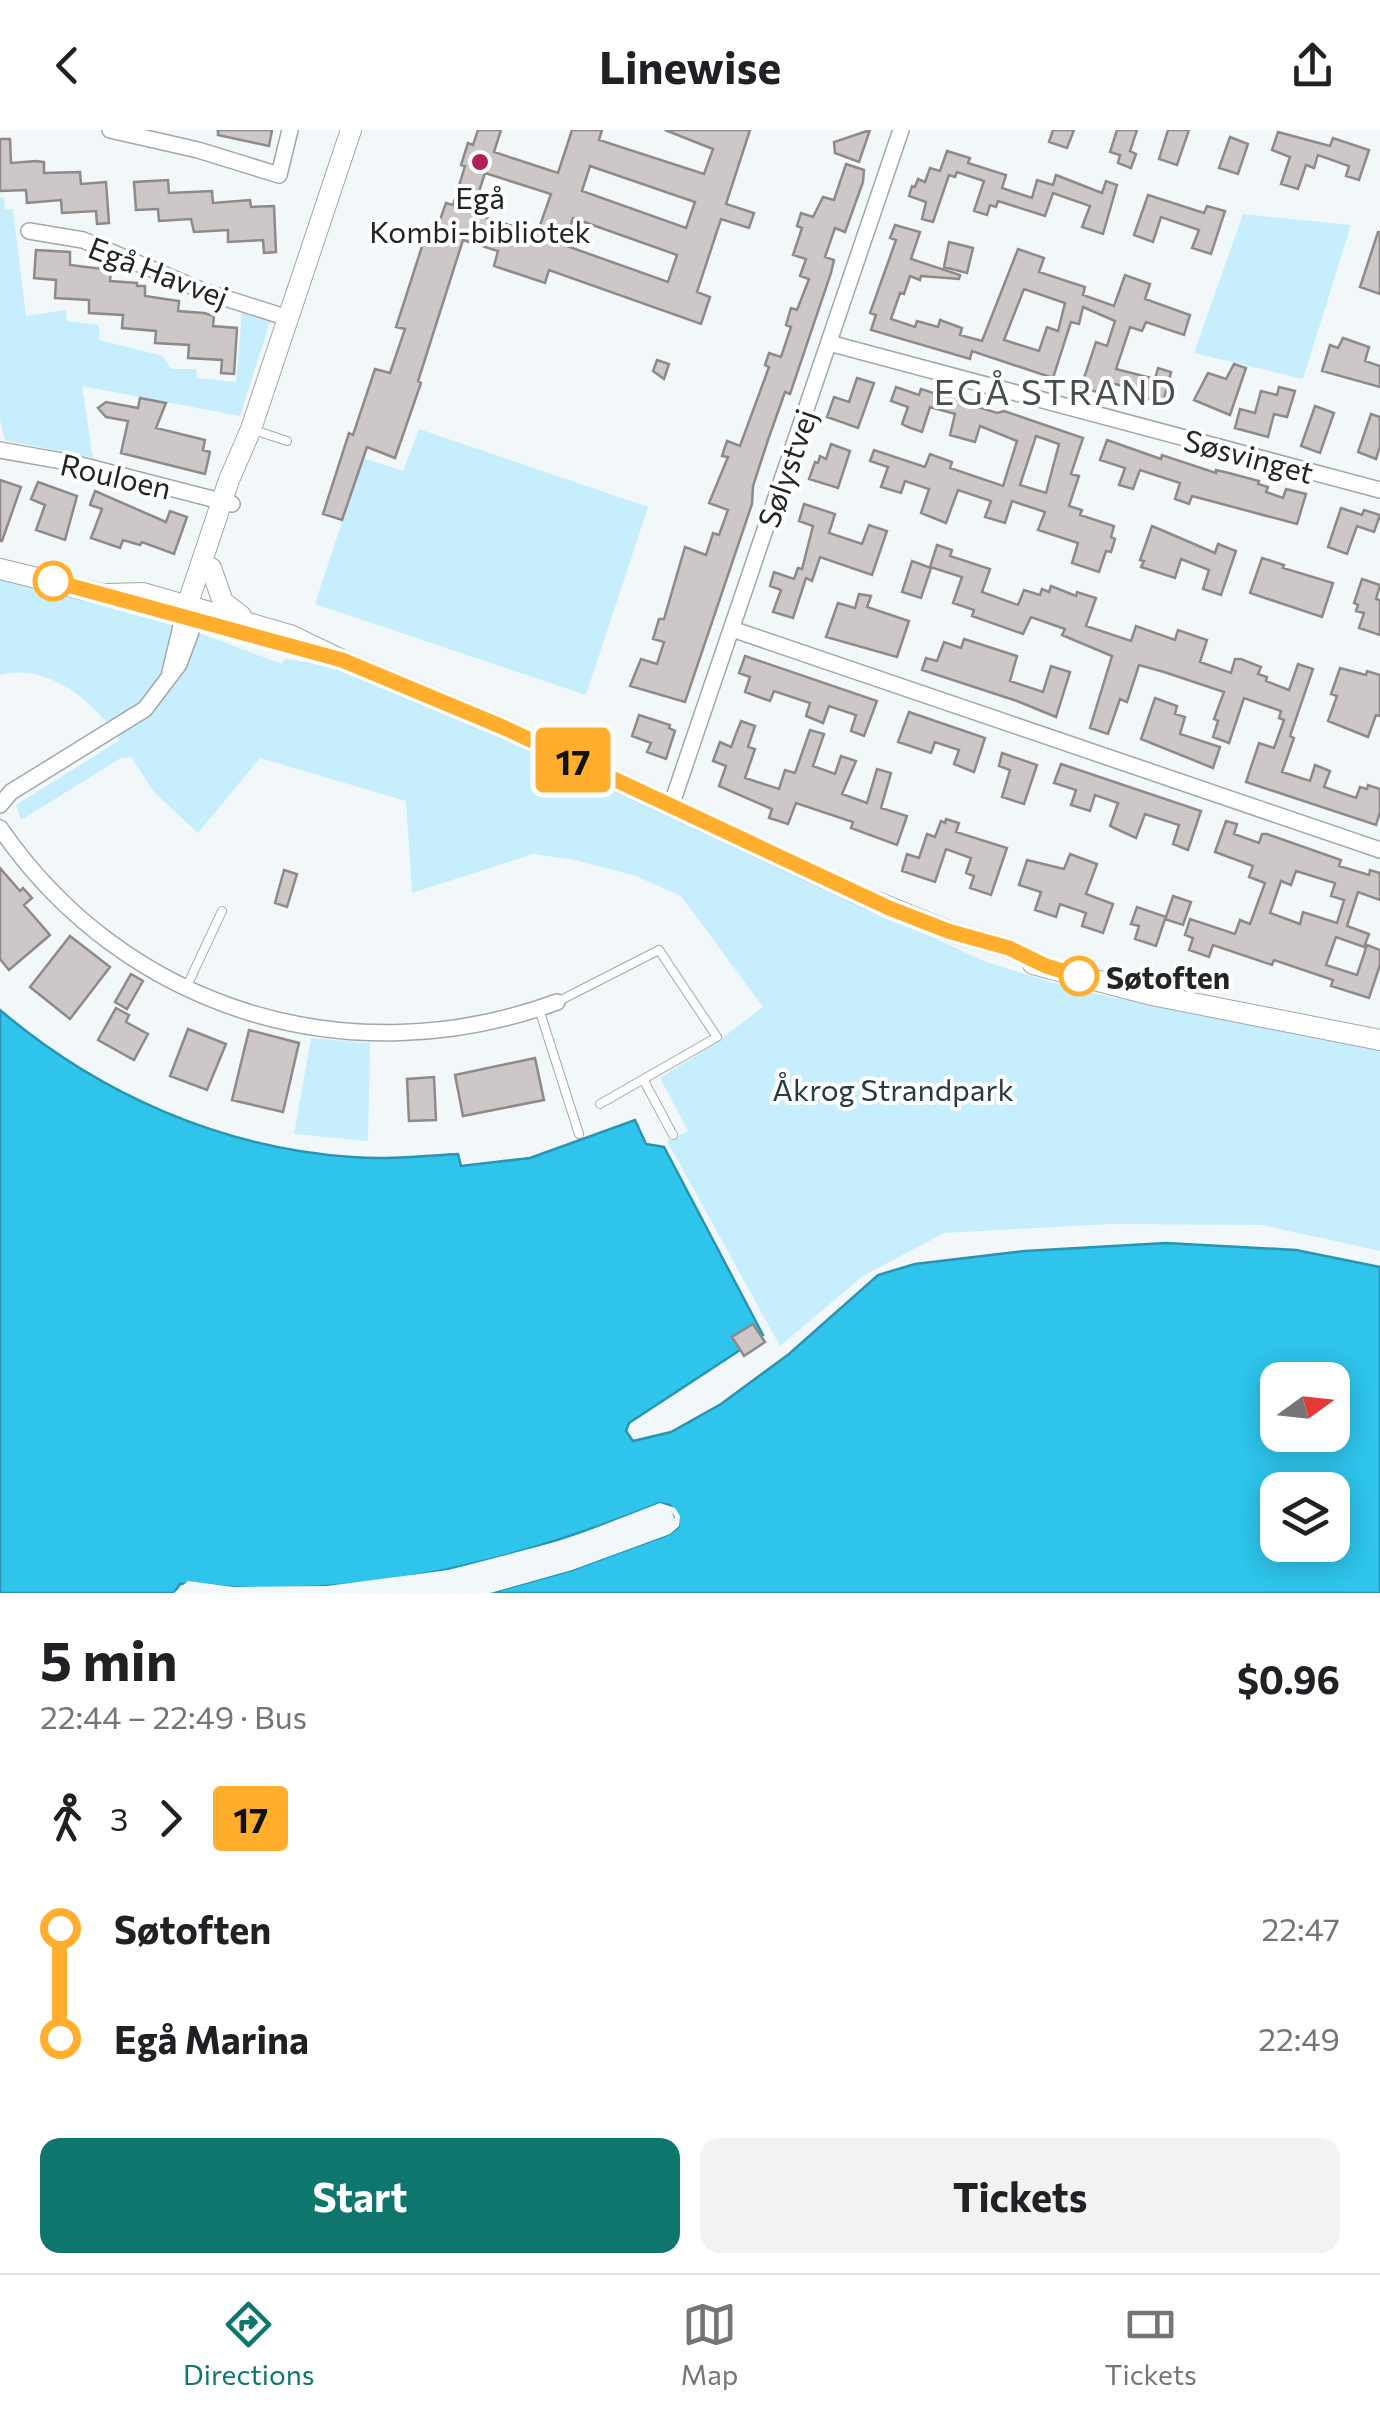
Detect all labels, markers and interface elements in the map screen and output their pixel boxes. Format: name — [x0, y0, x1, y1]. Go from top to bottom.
icon: back — [40, 38, 95, 93]
text: Linewise — [599, 38, 781, 93]
icon: share — [1285, 38, 1340, 93]
marker: Egå Kombi-bibliotek — [469, 151, 491, 173]
place label: Egå Kombi-bibliotek — [369, 178, 591, 249]
street label: Egå Havvej — [84, 227, 234, 315]
district label: EGÅ STRAND — [934, 369, 1178, 412]
street label: Sølystvej — [749, 404, 823, 532]
street label: Søsvinget — [1180, 420, 1318, 490]
street label: Rouloen — [57, 444, 175, 506]
unlabelled marker — [34, 562, 72, 600]
line badge: 17 — [528, 728, 618, 792]
text: 17 — [555, 739, 591, 782]
marker: Søtoften — [1060, 957, 1098, 995]
place label: Søtoften — [1106, 958, 1230, 995]
park label: Åkrog Strandpark — [772, 1070, 1014, 1107]
north arrow — [1260, 1362, 1350, 1452]
map controls — [1260, 1362, 1350, 1562]
button: layers — [1260, 1472, 1350, 1562]
text: 5 min — [40, 1625, 178, 1692]
text: $0.96 — [1237, 1655, 1340, 1702]
text: 22:44 – 22:49 · Bus — [40, 1696, 307, 1736]
icon: walk — [40, 1791, 95, 1846]
icon: forward — [143, 1791, 198, 1846]
text: 17 — [233, 1797, 268, 1840]
text: 3 — [110, 1798, 128, 1838]
text: Søtoften — [114, 1905, 271, 1952]
text: 22:47 — [1262, 1908, 1340, 1948]
text: Egå Marina — [114, 2015, 309, 2062]
text: 22:49 — [1258, 2018, 1340, 2058]
button: Start — [40, 2138, 680, 2253]
button: Tickets — [700, 2138, 1340, 2253]
tab: Directions — [183, 2297, 314, 2391]
tab: Map — [681, 2297, 738, 2391]
tab: Tickets — [1105, 2297, 1197, 2391]

